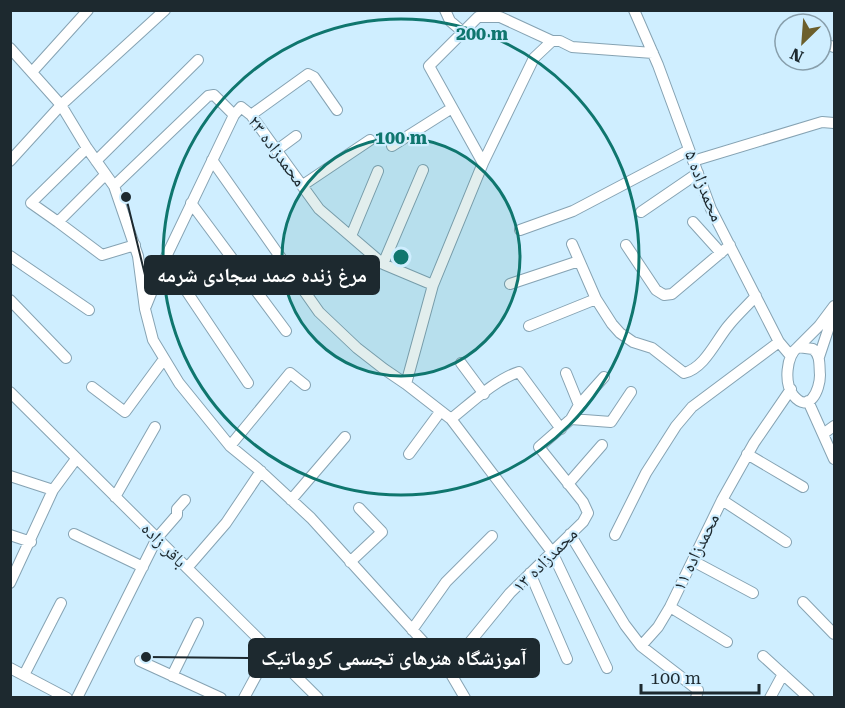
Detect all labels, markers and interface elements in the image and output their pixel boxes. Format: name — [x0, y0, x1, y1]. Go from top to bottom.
north arrow — [773, 12, 833, 72]
text: 200 m — [456, 23, 509, 44]
text: N — [787, 44, 806, 66]
street label: محمدزاده ۲۳ — [244, 111, 311, 190]
text: 100 m — [375, 127, 428, 148]
street label: محمدزاده ۵ — [681, 147, 728, 224]
centre of rings — [391, 247, 411, 267]
callout: مرغ زنده صمد سجادی شرمه — [145, 256, 379, 294]
text: مرغ زنده صمد سجادی شرمه — [157, 263, 367, 288]
street label: محمدزاده ۱۱ — [668, 510, 723, 594]
street label: باقر زاده — [137, 518, 191, 572]
street label: محمدزاده ۱۳ — [508, 523, 581, 596]
callout: آموزشگاه هنرهای تجسمی کروماتیک — [249, 639, 539, 677]
text: آموزشگاه هنرهای تجسمی کروماتیک — [261, 646, 527, 671]
scale bar — [641, 657, 760, 695]
text: 100 m — [650, 667, 701, 688]

